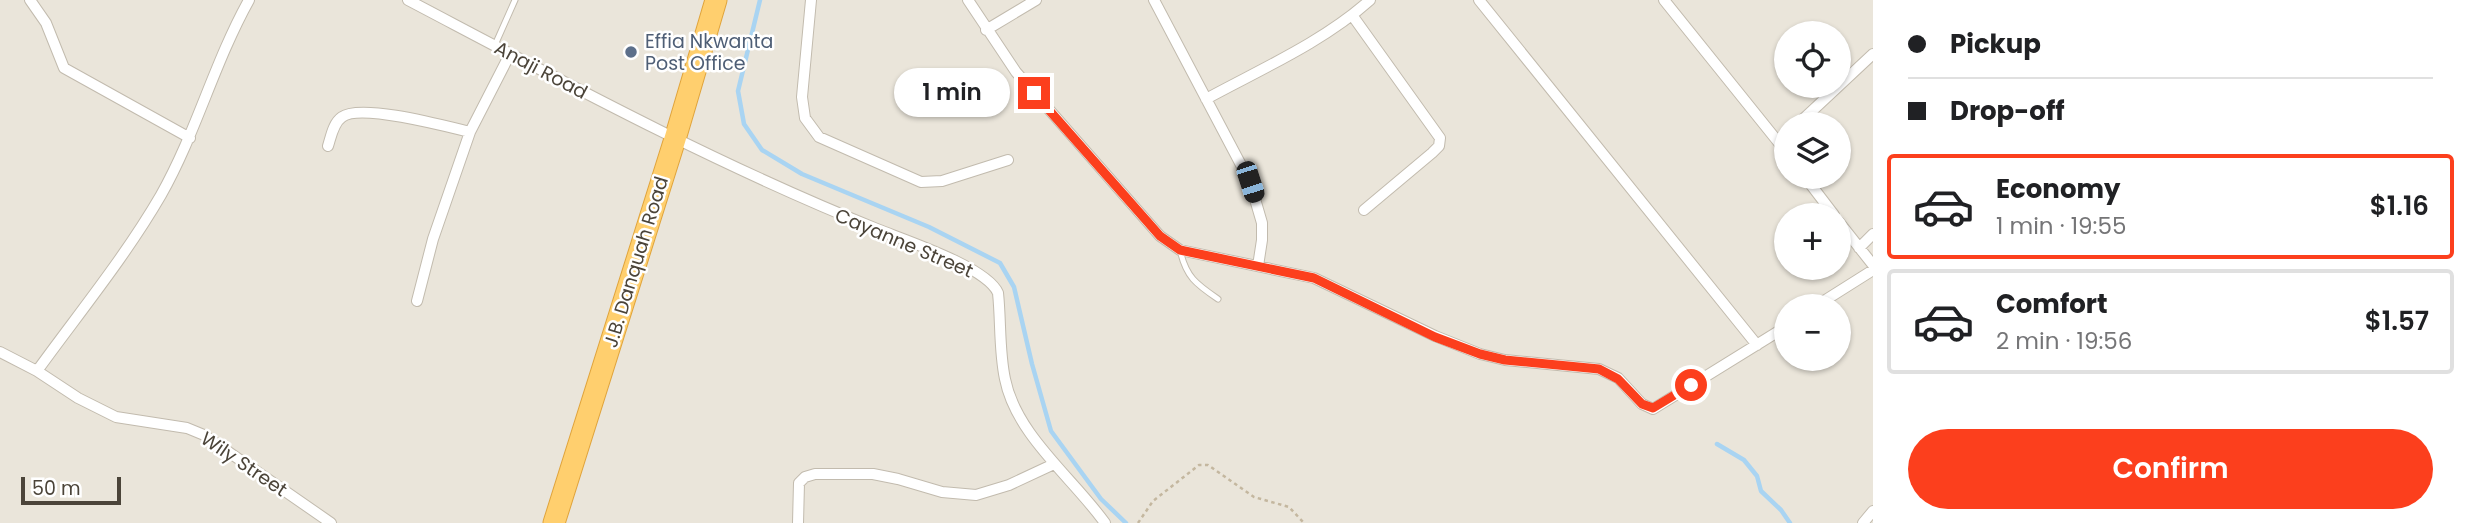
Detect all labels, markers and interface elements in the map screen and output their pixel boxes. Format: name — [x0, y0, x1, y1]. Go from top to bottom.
map controls — [1774, 21, 1851, 371]
button: locate — [1774, 21, 1851, 98]
text: Pickup — [1950, 26, 2041, 62]
place label: Effia Nkwanta Post Office — [645, 28, 773, 77]
street label: Anaji Road — [490, 34, 592, 106]
marker: Effia Nkwanta Post Office — [623, 44, 639, 60]
callout: 1 min — [894, 68, 1010, 118]
text: 1 min — [922, 76, 982, 108]
route end — [1018, 77, 1050, 109]
text: Drop-off — [1950, 93, 2065, 129]
button: layers — [1774, 112, 1851, 189]
car — [1234, 159, 1267, 205]
text: Economy — [1996, 171, 2120, 207]
street label: J.B. Danquah Road — [597, 173, 675, 351]
icon: car — [1912, 175, 1975, 238]
text: $1.16 — [2370, 188, 2429, 224]
street label: Cayanne Street — [831, 202, 977, 284]
button: + — [1774, 203, 1851, 280]
text: 1 min · 19:55 — [1996, 210, 2126, 242]
text: Comfort — [1996, 286, 2108, 322]
icon: car — [1912, 290, 1975, 353]
button: − — [1774, 294, 1851, 371]
text: $1.57 — [2365, 303, 2429, 339]
text: 2 min · 19:56 — [1996, 325, 2132, 357]
route start — [1675, 369, 1707, 401]
street label: Wily Street — [195, 425, 293, 503]
button: Confirm — [1908, 429, 2433, 509]
scale bar — [21, 474, 121, 506]
text: 50 m — [32, 475, 81, 502]

